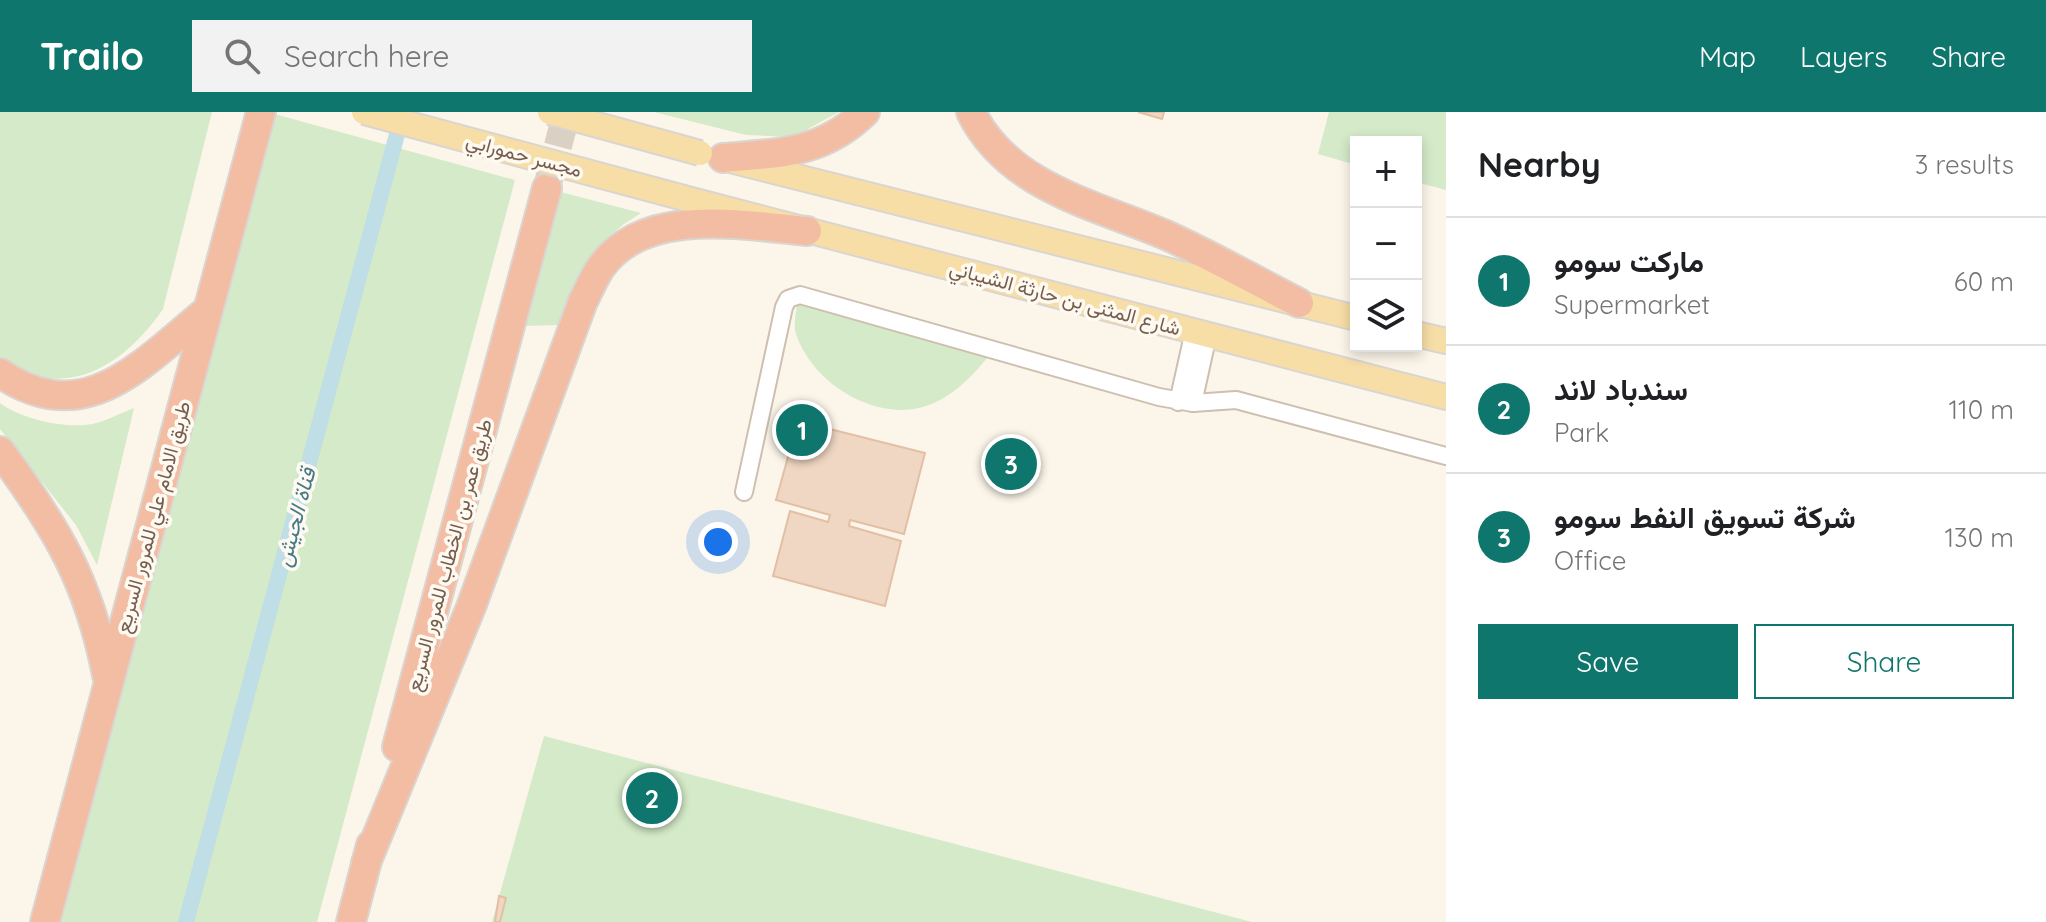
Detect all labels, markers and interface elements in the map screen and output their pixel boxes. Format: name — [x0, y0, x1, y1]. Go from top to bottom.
search box — [192, 20, 752, 92]
text: Trailo — [40, 32, 144, 80]
icon: search — [220, 34, 264, 78]
text: Search here — [284, 37, 450, 75]
text: Map — [1699, 39, 1756, 74]
text: Layers — [1800, 39, 1887, 74]
text: Share — [1931, 39, 2006, 74]
street label: مجسر حمورابي — [462, 127, 585, 187]
map controls — [1350, 136, 1422, 352]
button: + — [1350, 136, 1422, 208]
text: Nearby — [1478, 143, 1601, 186]
text: 3 results — [1915, 148, 2014, 181]
button: − — [1350, 208, 1422, 280]
text: ماركت سومو — [1554, 242, 1704, 280]
street label: شارع المثنى بن حارثة الشيباني — [946, 255, 1183, 345]
text: 1 — [1499, 265, 1509, 298]
text: 60 m — [1954, 265, 2014, 298]
button: layers — [1350, 280, 1422, 352]
text: Supermarket — [1554, 288, 1710, 321]
text: سندباد لاند — [1554, 370, 1688, 408]
text: 2 — [1497, 393, 1511, 426]
text: 110 m — [1948, 393, 2014, 426]
street label: طريق الامام علي للمرور السريع — [110, 398, 200, 637]
pin: 1 — [776, 400, 828, 460]
street label: طريق عمر بن الخطاب للمرور السريع — [400, 416, 499, 694]
text: Park — [1554, 416, 1609, 449]
pin: 3 — [985, 434, 1037, 494]
water label: قناة الجيش — [268, 463, 322, 569]
text: شركة تسويق النفط سومو — [1554, 498, 1856, 536]
text: 3 — [1497, 521, 1511, 554]
text: 130 m — [1944, 521, 2014, 554]
your location — [698, 522, 738, 562]
text: Office — [1554, 544, 1626, 577]
button: Save — [1478, 624, 1738, 699]
button: Share — [1754, 624, 2014, 699]
pin: 2 — [626, 768, 678, 828]

